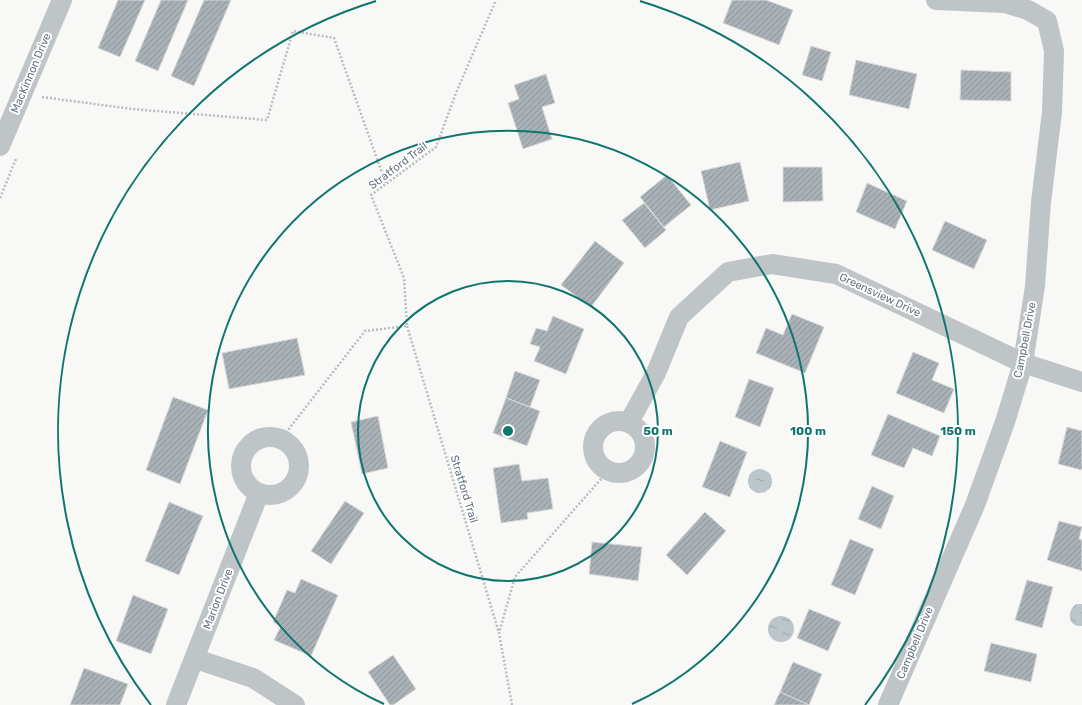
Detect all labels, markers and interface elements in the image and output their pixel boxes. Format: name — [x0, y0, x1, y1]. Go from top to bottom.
street label: MacKinnon Drive — [8, 31, 54, 115]
street label: Stratford Trail — [366, 140, 430, 192]
street label: Greensview Drive — [837, 270, 923, 320]
street label: Campbell Drive — [1011, 301, 1039, 379]
centre of rings — [501, 424, 515, 438]
text: 50 m — [643, 424, 673, 438]
text: 100 m — [790, 424, 826, 438]
text: 150 m — [940, 424, 976, 438]
street label: Stratford Trail — [448, 454, 480, 524]
street label: Marion Drive — [201, 567, 235, 631]
street label: Campbell Drive — [894, 605, 936, 681]

